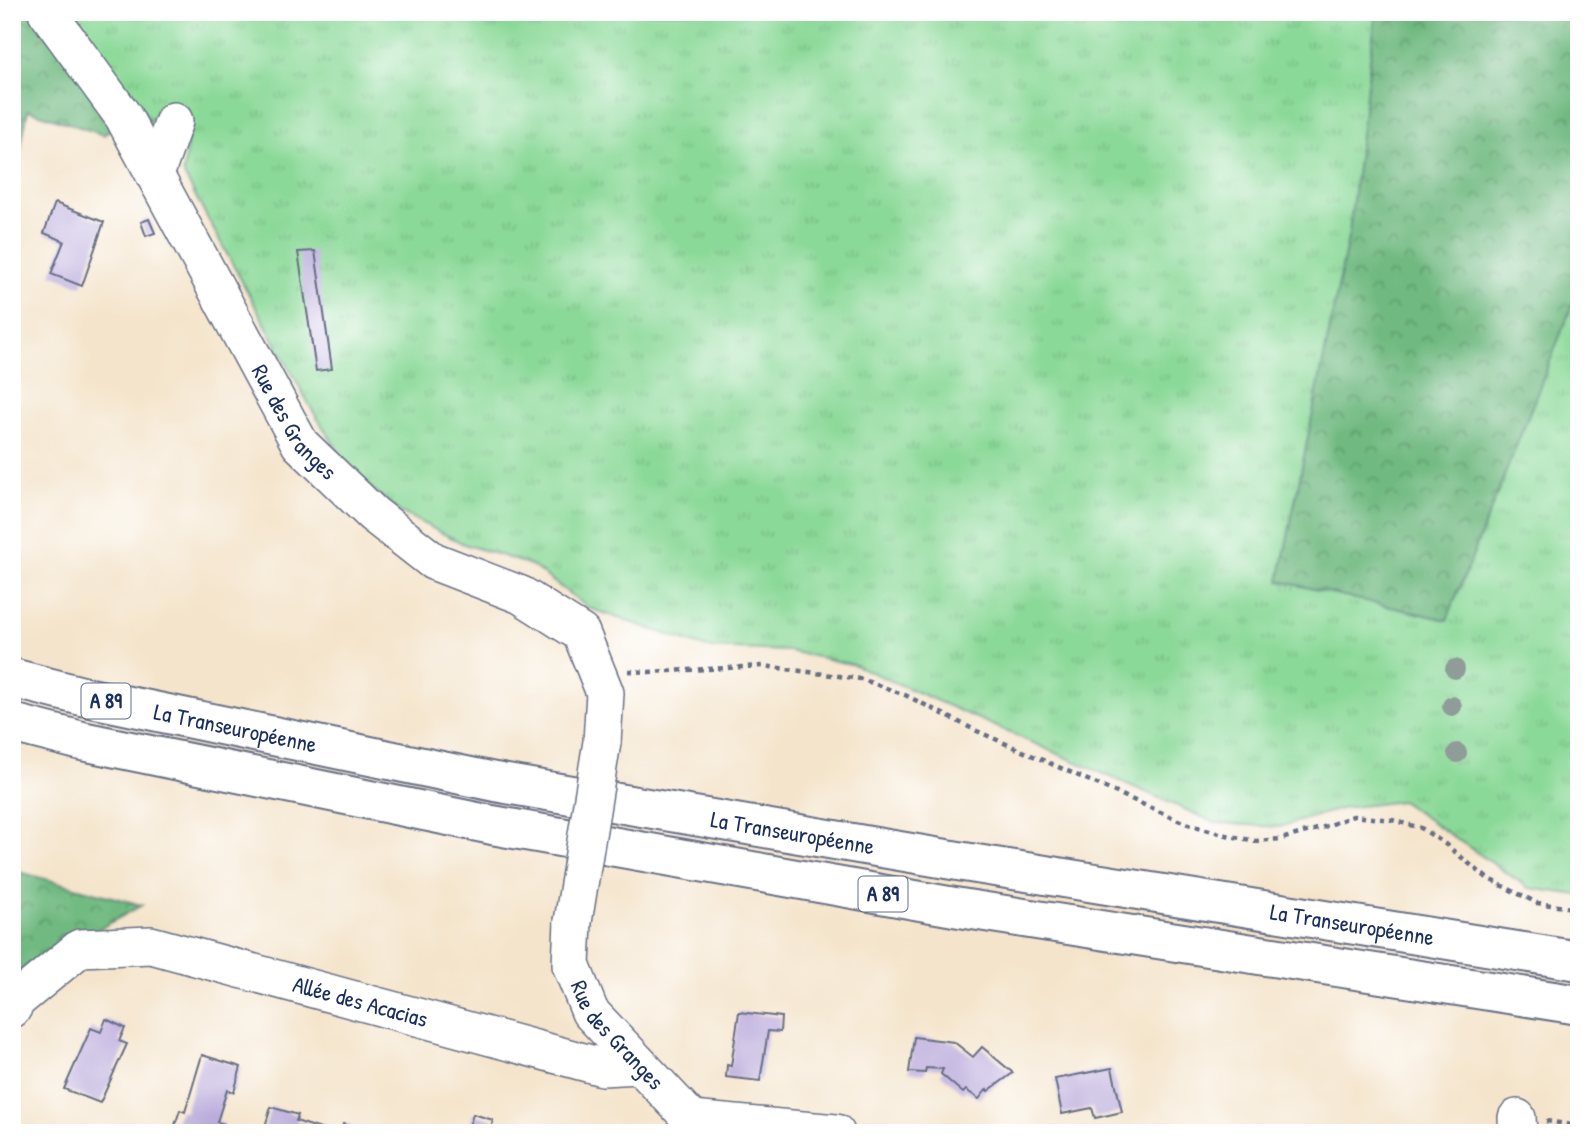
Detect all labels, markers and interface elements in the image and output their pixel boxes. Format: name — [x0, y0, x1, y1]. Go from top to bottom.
street label: Rue des Granges — [245, 358, 344, 486]
road number: A 89 — [82, 684, 130, 718]
street label: La Transeuropéenne — [151, 696, 320, 760]
street label: La Transeuropéenne — [708, 803, 877, 861]
road number: A 89 — [858, 876, 908, 912]
street label: La Transeuropéenne — [1268, 896, 1436, 952]
street label: Allée des Acacias — [290, 968, 431, 1034]
street label: Rue des Granges — [564, 976, 671, 1096]

